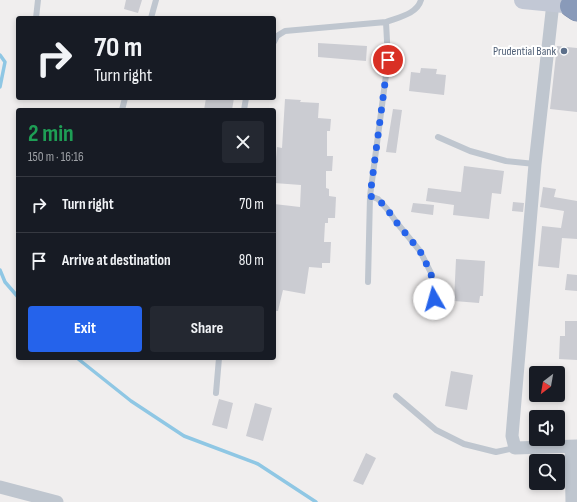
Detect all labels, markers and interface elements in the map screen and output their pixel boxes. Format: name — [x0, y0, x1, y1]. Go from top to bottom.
text: 70 m — [94, 31, 142, 64]
icon: right — [28, 32, 80, 84]
pin — [371, 43, 405, 77]
place label: Prudential Bank — [493, 44, 556, 59]
marker: Prudential Bank — [559, 46, 569, 56]
icon: arrive — [377, 49, 399, 71]
text: Turn right — [94, 65, 152, 86]
text: 2 min — [28, 119, 74, 148]
button: close — [222, 121, 264, 163]
text: 150 m · 16:16 — [28, 149, 84, 165]
icon: right — [28, 194, 50, 216]
text: Turn right — [62, 195, 114, 214]
text: 70 m — [239, 195, 264, 214]
icon: arrive — [28, 250, 50, 272]
text: Arrive at destination — [62, 251, 171, 270]
text: 80 m — [239, 251, 264, 270]
position arrow — [413, 278, 455, 320]
button: Exit — [28, 306, 142, 352]
button: Share — [150, 306, 264, 352]
north arrow — [529, 366, 565, 402]
map controls — [529, 366, 565, 490]
button: sound — [529, 410, 565, 446]
button: search — [529, 454, 565, 490]

